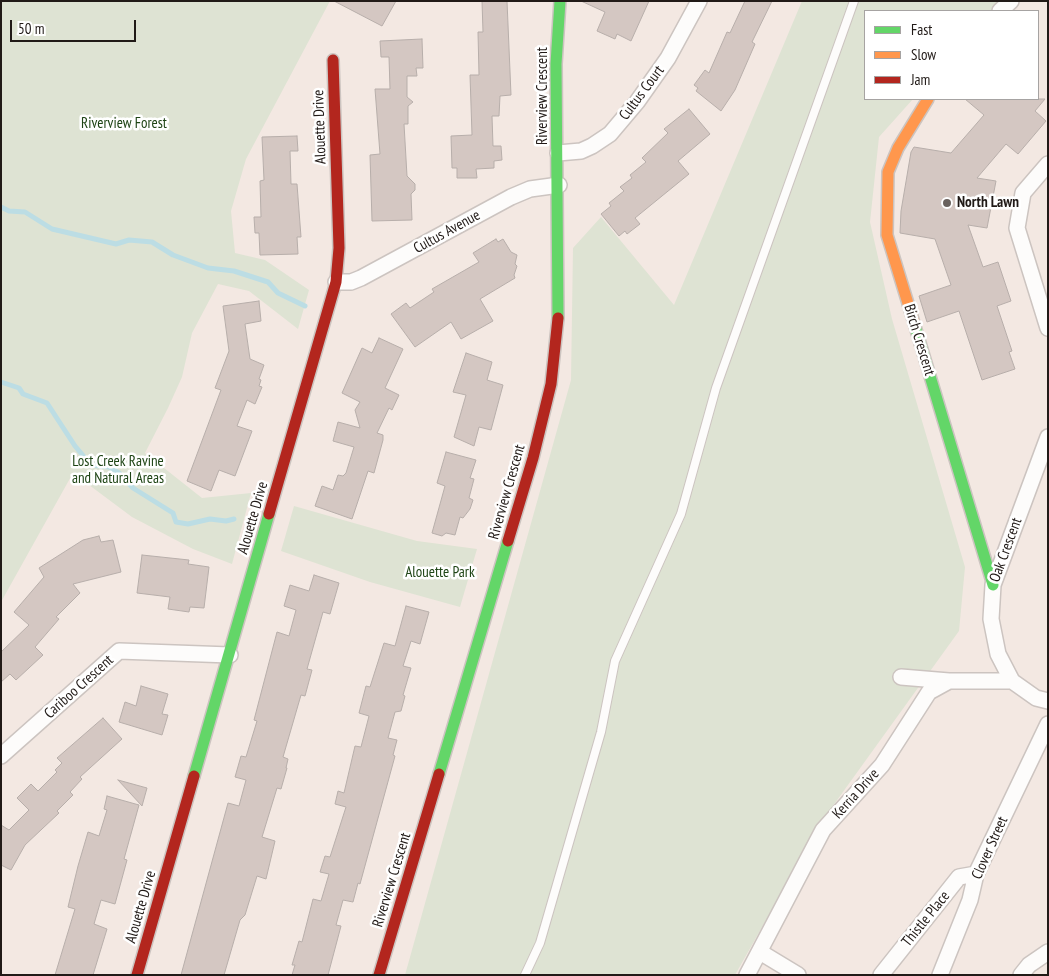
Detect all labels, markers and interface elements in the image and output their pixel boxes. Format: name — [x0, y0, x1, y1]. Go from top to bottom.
scale bar — [12, 10, 139, 42]
legend — [864, 10, 1039, 100]
text: 50 m — [18, 19, 44, 38]
text: Fast — [911, 20, 932, 39]
text: Slow — [911, 45, 936, 64]
street label: Riverview Crescent — [534, 47, 552, 145]
street label: Cultus Court — [616, 62, 668, 124]
text: Jam — [911, 70, 930, 89]
street label: Alouette Drive — [310, 89, 330, 165]
park label: Riverview Forest — [81, 115, 167, 133]
place label: North Lawn — [957, 194, 1019, 212]
marker: North Lawn — [941, 197, 953, 209]
street label: Cultus Avenue — [410, 206, 484, 258]
street label: Birch Crescent — [900, 302, 938, 378]
street label: Riverview Crescent — [485, 443, 529, 541]
park label: Lost Creek Ravine and Natural Areas — [72, 453, 164, 488]
street label: Alouette Drive — [234, 480, 272, 556]
street label: Oak Crescent — [986, 515, 1026, 585]
park label: Alouette Park — [405, 564, 475, 582]
street label: Cariboo Crescent — [41, 651, 117, 723]
street label: Kerria Drive — [829, 765, 883, 823]
street label: Clover Street — [968, 814, 1012, 882]
street label: Riverview Crescent — [369, 831, 415, 929]
street label: Alouette Drive — [122, 869, 160, 945]
street label: Thistle Place — [898, 888, 954, 950]

